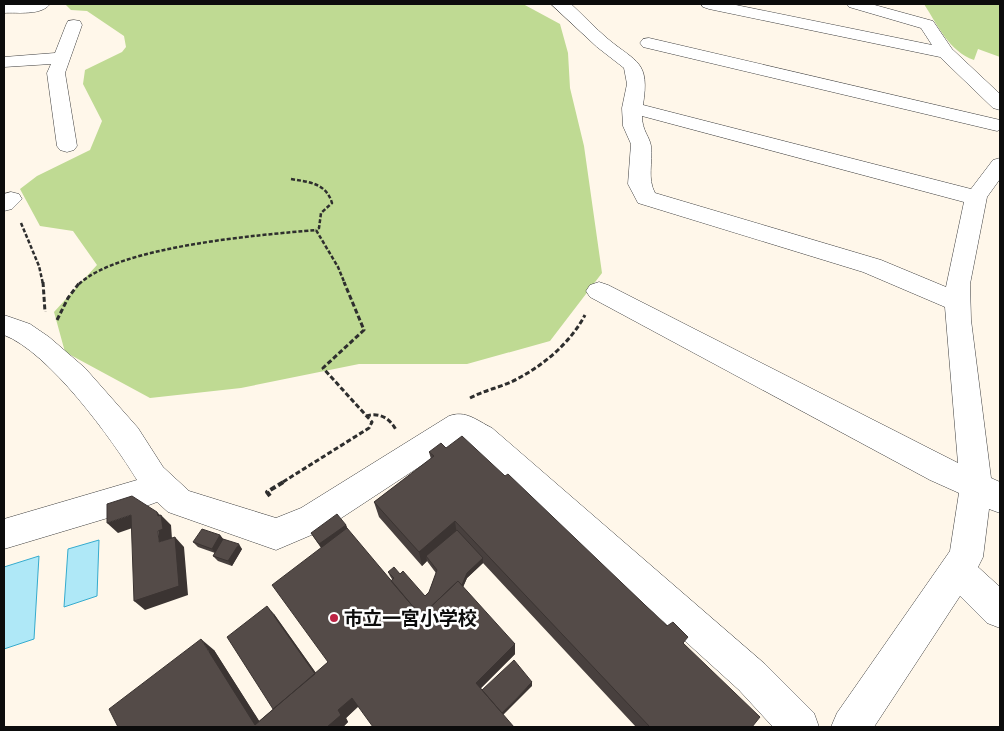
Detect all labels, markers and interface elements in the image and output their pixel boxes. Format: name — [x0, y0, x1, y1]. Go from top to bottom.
place label: 市立一宮小学校 — [344, 606, 477, 630]
marker: 市立一宮小学校 — [328, 612, 340, 624]

